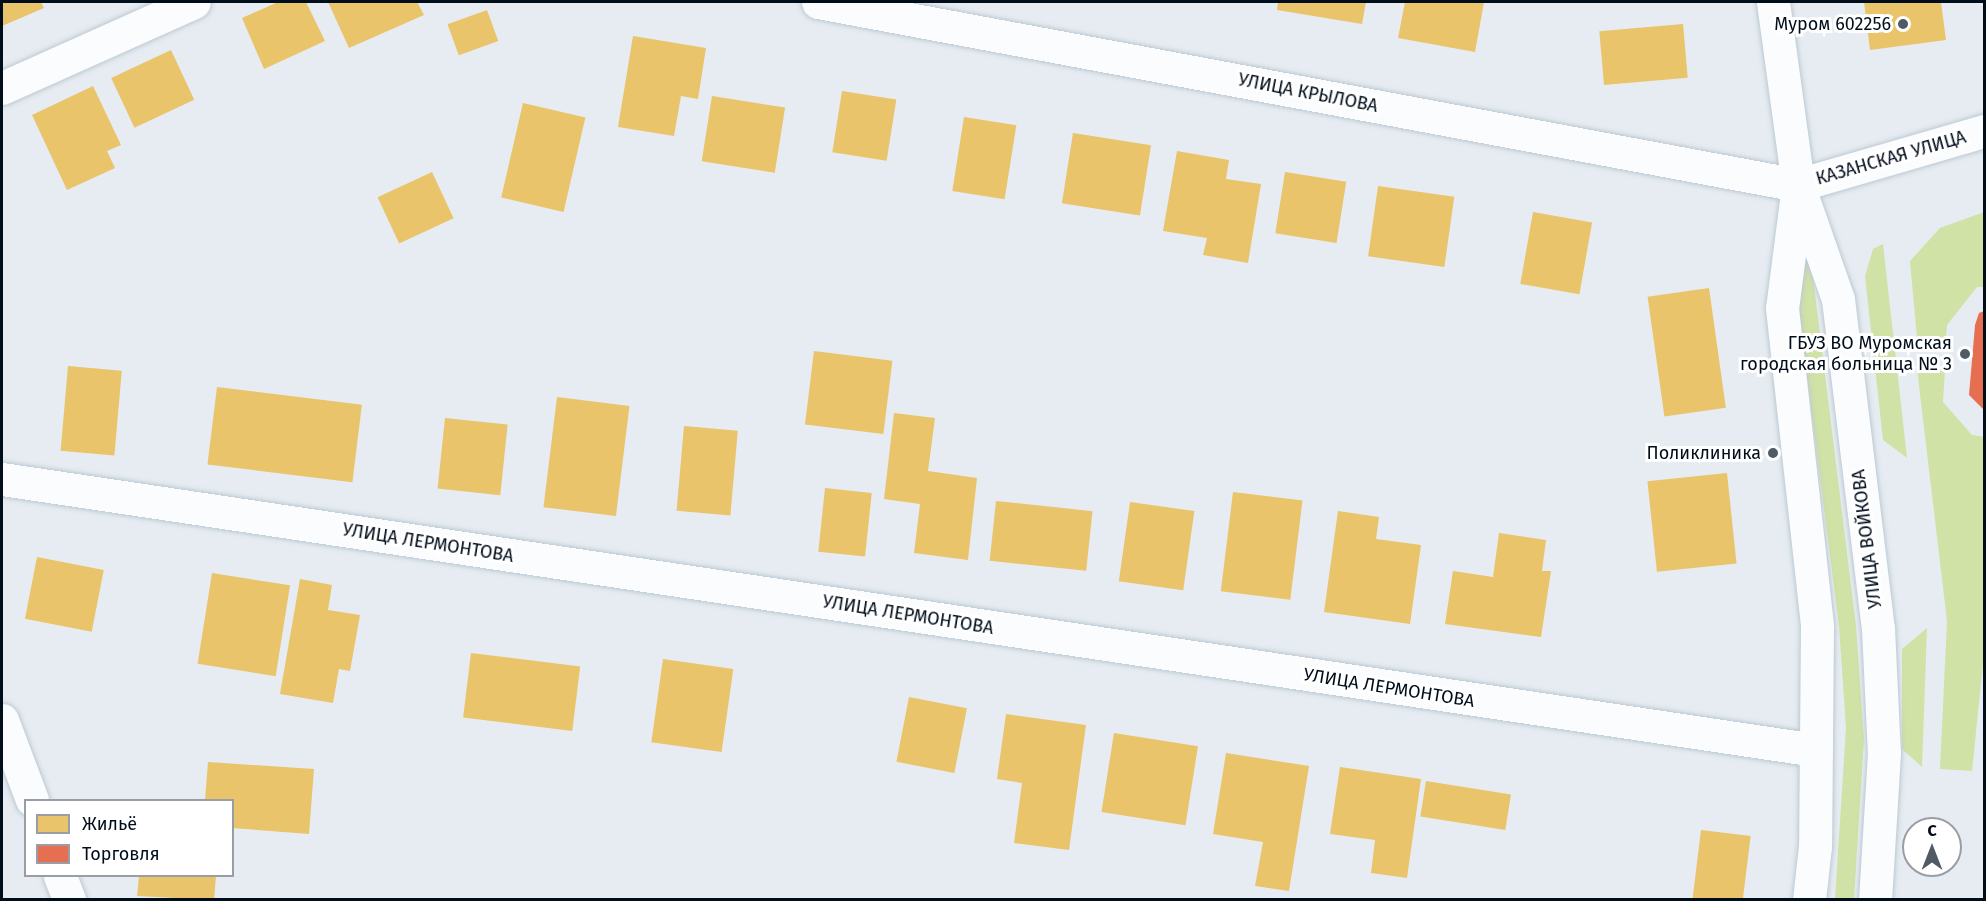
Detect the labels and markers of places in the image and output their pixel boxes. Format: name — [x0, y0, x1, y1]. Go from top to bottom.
place label: Муром 602256 — [1774, 13, 1891, 35]
marker: Муром 602256 — [1896, 17, 1910, 31]
place label: ГБУЗ ВО Муромская городская больница № 3 — [1740, 333, 1952, 376]
marker: ГБУЗ ВО Муромская городская больница № 3 — [1956, 345, 1974, 363]
place label: Поликлиника — [1647, 442, 1761, 464]
marker: Поликлиника — [1766, 446, 1780, 460]

